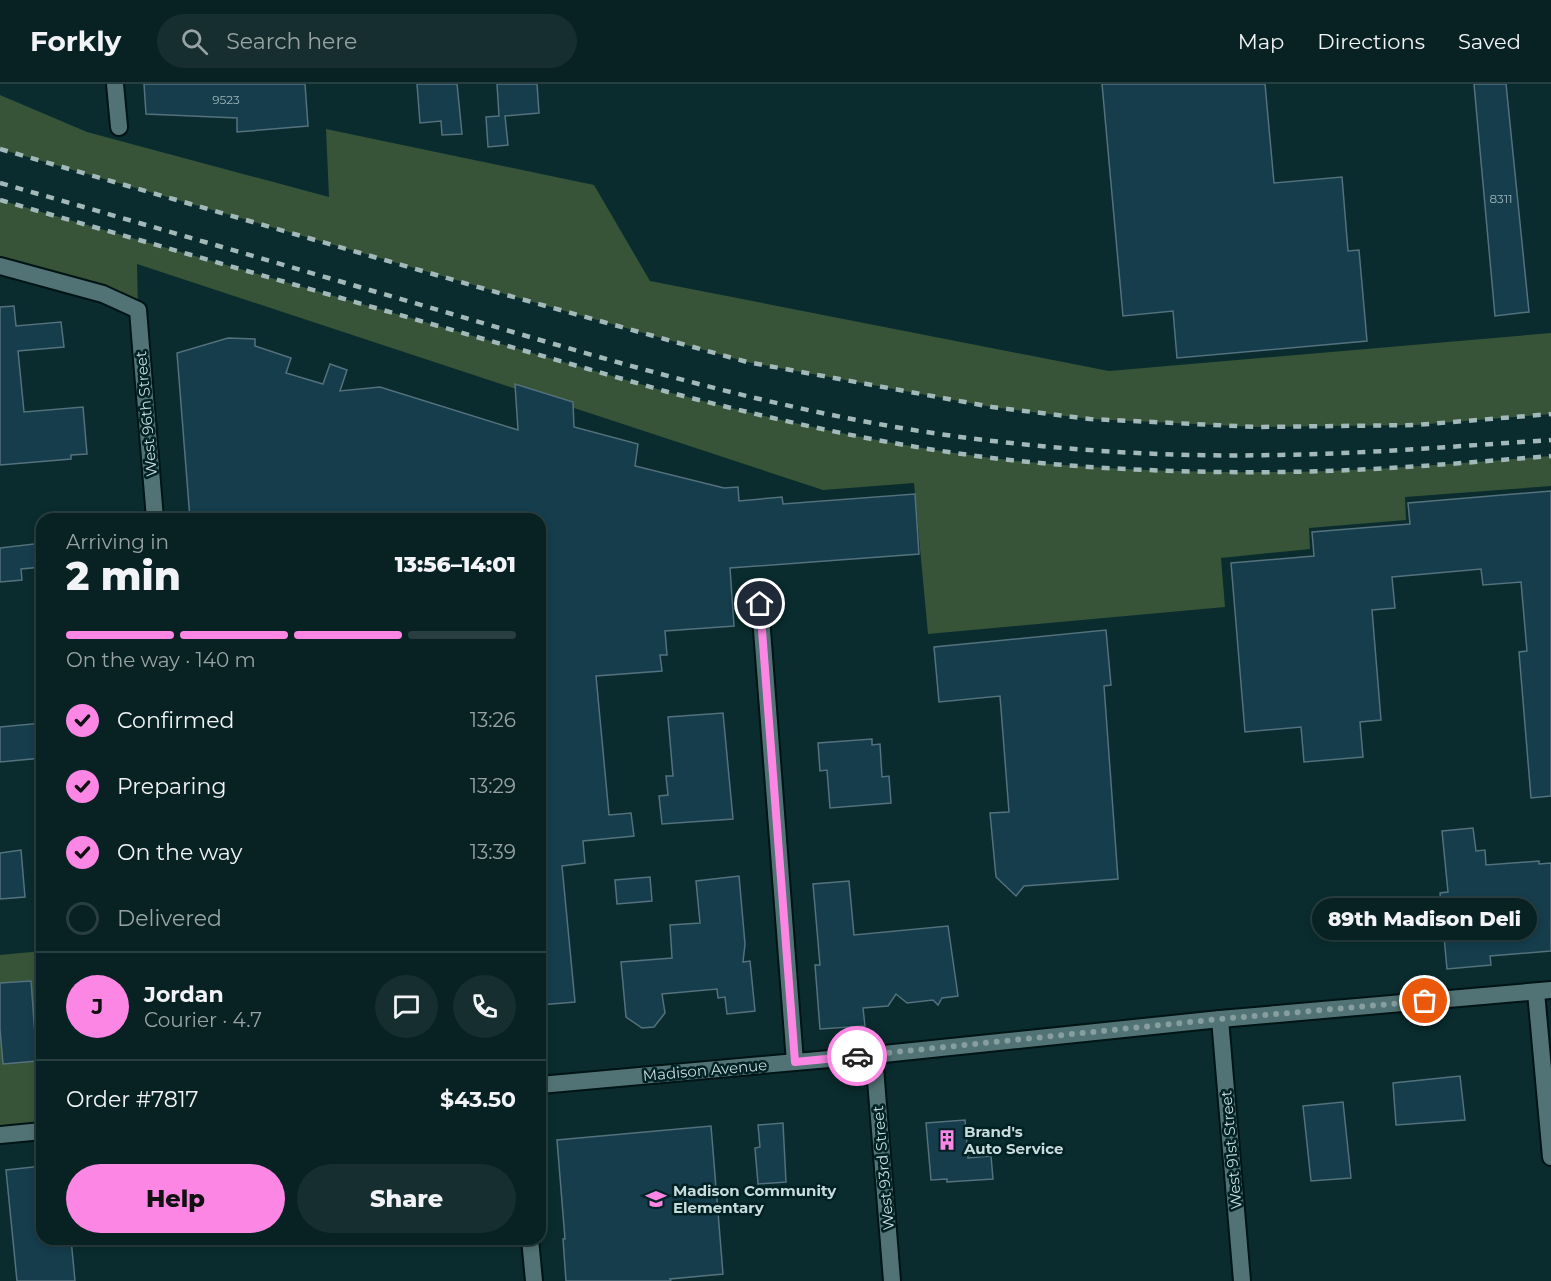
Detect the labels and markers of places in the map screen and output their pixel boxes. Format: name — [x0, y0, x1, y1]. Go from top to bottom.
pin — [734, 578, 785, 629]
callout: 89th Madison Deli — [1312, 899, 1538, 941]
pin — [1399, 975, 1450, 1026]
place label: Brand's Auto Service — [963, 1122, 1063, 1158]
building icon: Brand's Auto Service — [935, 1128, 959, 1152]
place label: Madison Community Elementary — [673, 1181, 837, 1217]
school or university icon: Madison Community Elementary — [644, 1187, 668, 1211]

